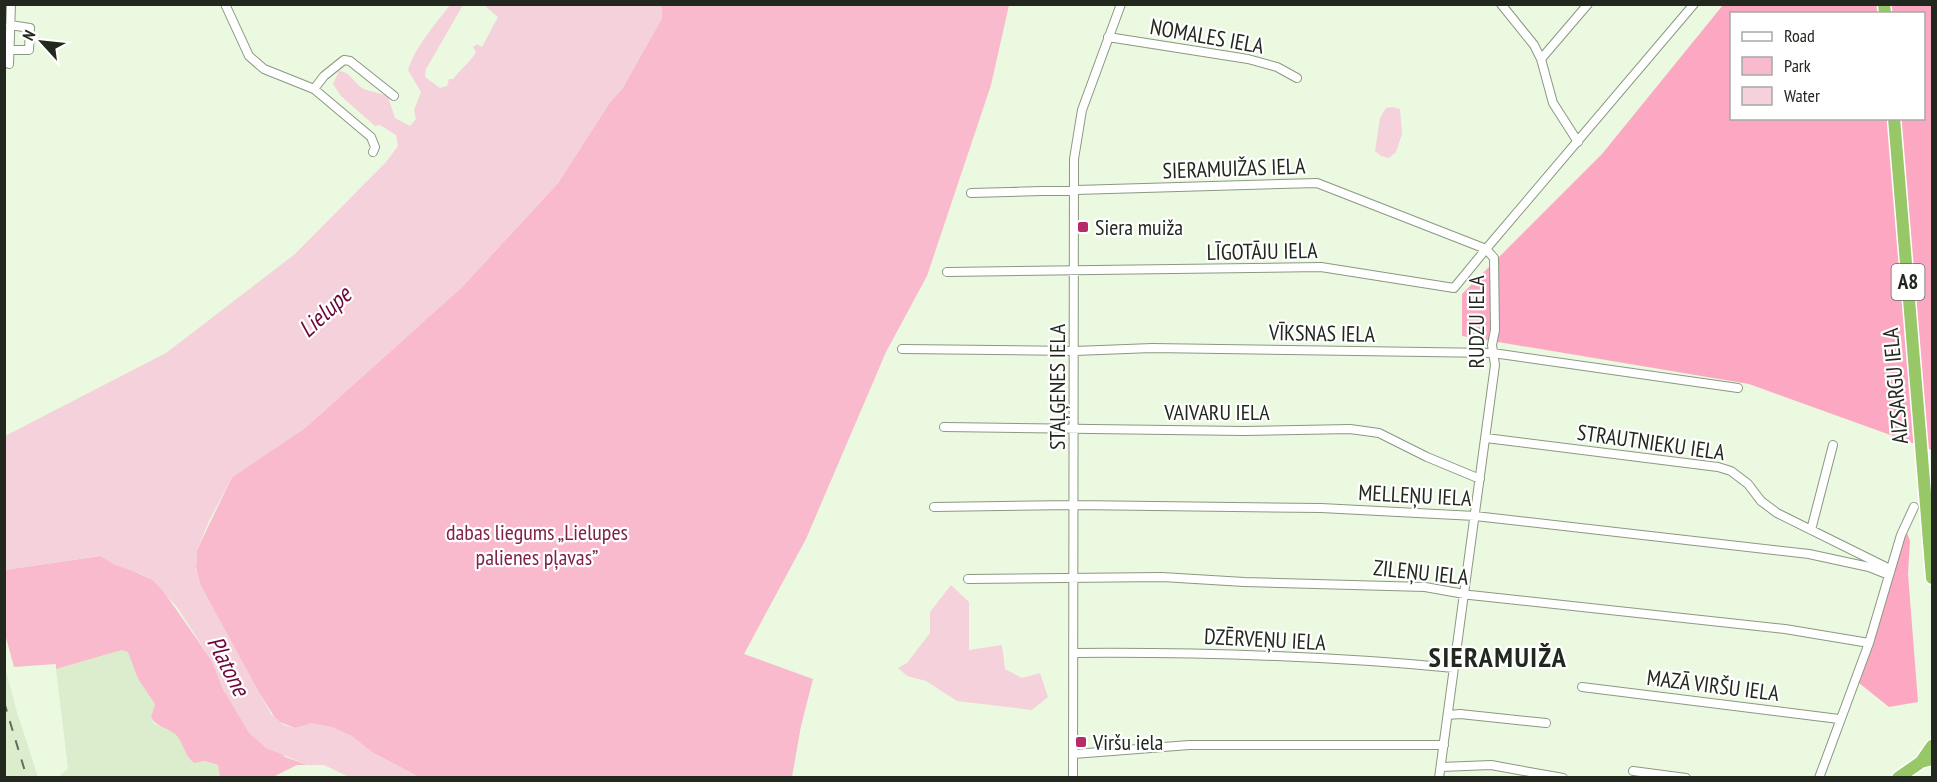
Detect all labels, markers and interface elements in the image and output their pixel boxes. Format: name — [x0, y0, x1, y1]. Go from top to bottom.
north arrow — [12, 12, 72, 72]
street label: NOMALES IELA — [1148, 12, 1267, 60]
legend — [1730, 12, 1925, 120]
text: Road — [1784, 24, 1815, 47]
text: N — [18, 27, 40, 44]
text: Park — [1784, 54, 1811, 77]
text: Water — [1784, 84, 1820, 107]
street label: SIERAMUIŽAS IELA — [1162, 151, 1307, 184]
place label: Siera muiža — [1095, 213, 1183, 241]
marker: Siera muiža — [1076, 220, 1090, 234]
street label: LĪGOTĀJU IELA — [1206, 236, 1318, 266]
road number: A8 — [1892, 264, 1924, 300]
street label: RUDZU IELA — [1462, 275, 1490, 369]
water label: Lielupe — [292, 278, 359, 344]
street label: VĪKSNAS IELA — [1268, 318, 1376, 348]
street label: STAĻĢENES IELA — [1043, 323, 1071, 450]
street label: AIZSARGU IELA — [1876, 326, 1914, 445]
street label: VAIVARU IELA — [1163, 398, 1270, 426]
street label: STRAUTNIEKU IELA — [1575, 418, 1727, 466]
street label: MELLEŅU IELA — [1358, 478, 1473, 512]
park label: dabas liegums „Lielupes palienes pļavas” — [446, 518, 628, 571]
street label: ZILEŅU IELA — [1372, 553, 1471, 591]
street label: DZĒRVEŅU IELA — [1203, 622, 1327, 656]
water label: Platone — [200, 631, 258, 703]
district label: SIERAMUIŽA — [1429, 638, 1567, 675]
street label: MAZĀ VIRŠU IELA — [1645, 663, 1781, 707]
place label: Viršu iela — [1092, 728, 1163, 756]
marker: Viršu iela — [1074, 735, 1088, 749]

